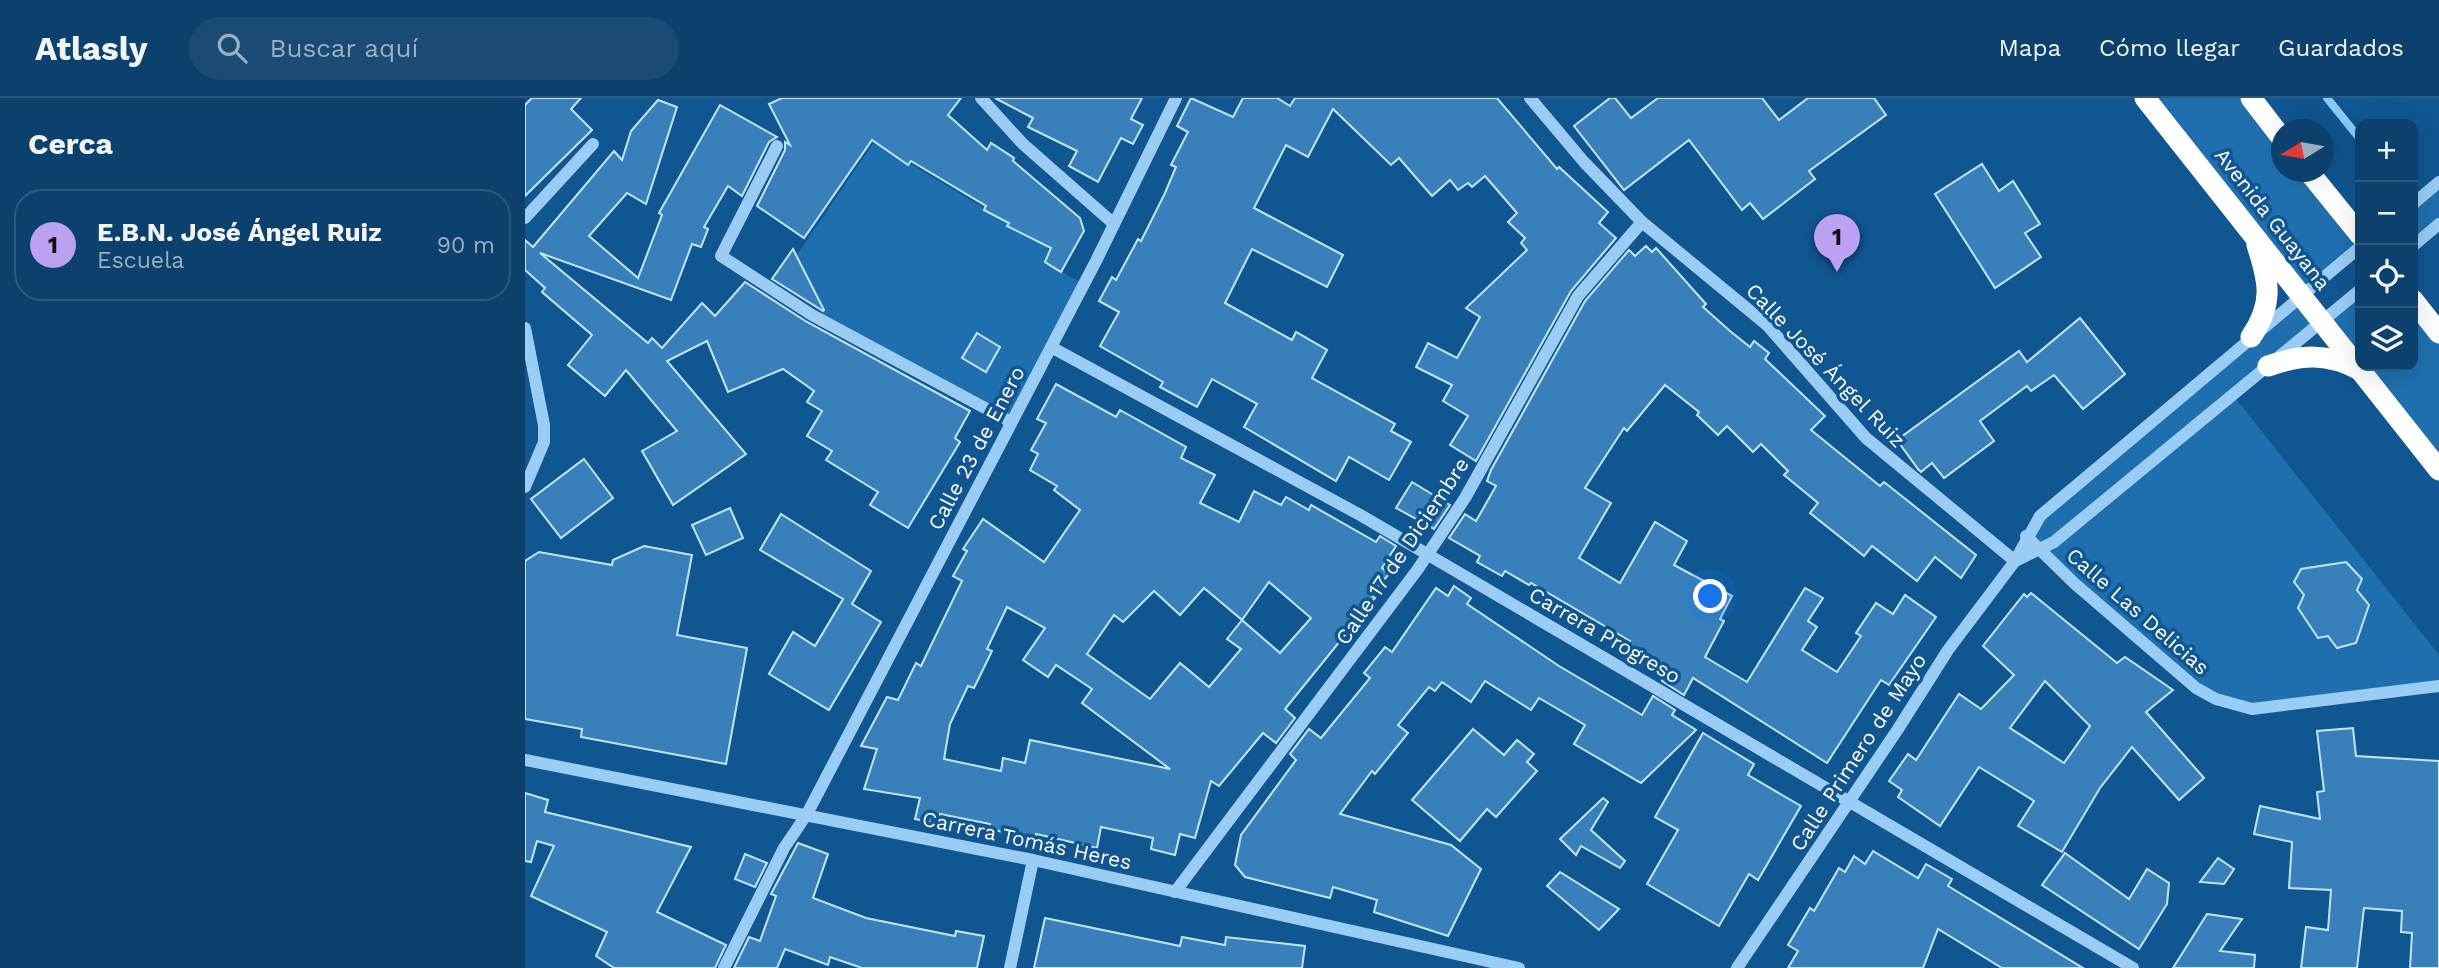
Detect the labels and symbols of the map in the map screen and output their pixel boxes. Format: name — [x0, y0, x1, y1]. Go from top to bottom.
north arrow — [2271, 119, 2334, 182]
street label: Avenida Guayana — [2210, 143, 2336, 295]
pin: 1 — [1814, 214, 1860, 272]
street label: Calle José Ángel Ruiz — [1741, 278, 1911, 452]
street label: Calle 23 de Enero — [922, 362, 1030, 534]
street label: Calle 17 de Diciembre — [1330, 453, 1474, 649]
street label: Calle Las Delicias — [2062, 542, 2214, 680]
your location — [1693, 579, 1727, 613]
street label: Carrera Progreso — [1525, 581, 1685, 689]
street label: Calle Primero de Mayo — [1785, 649, 1931, 855]
street label: Carrera Tomás Heres — [920, 806, 1134, 874]

